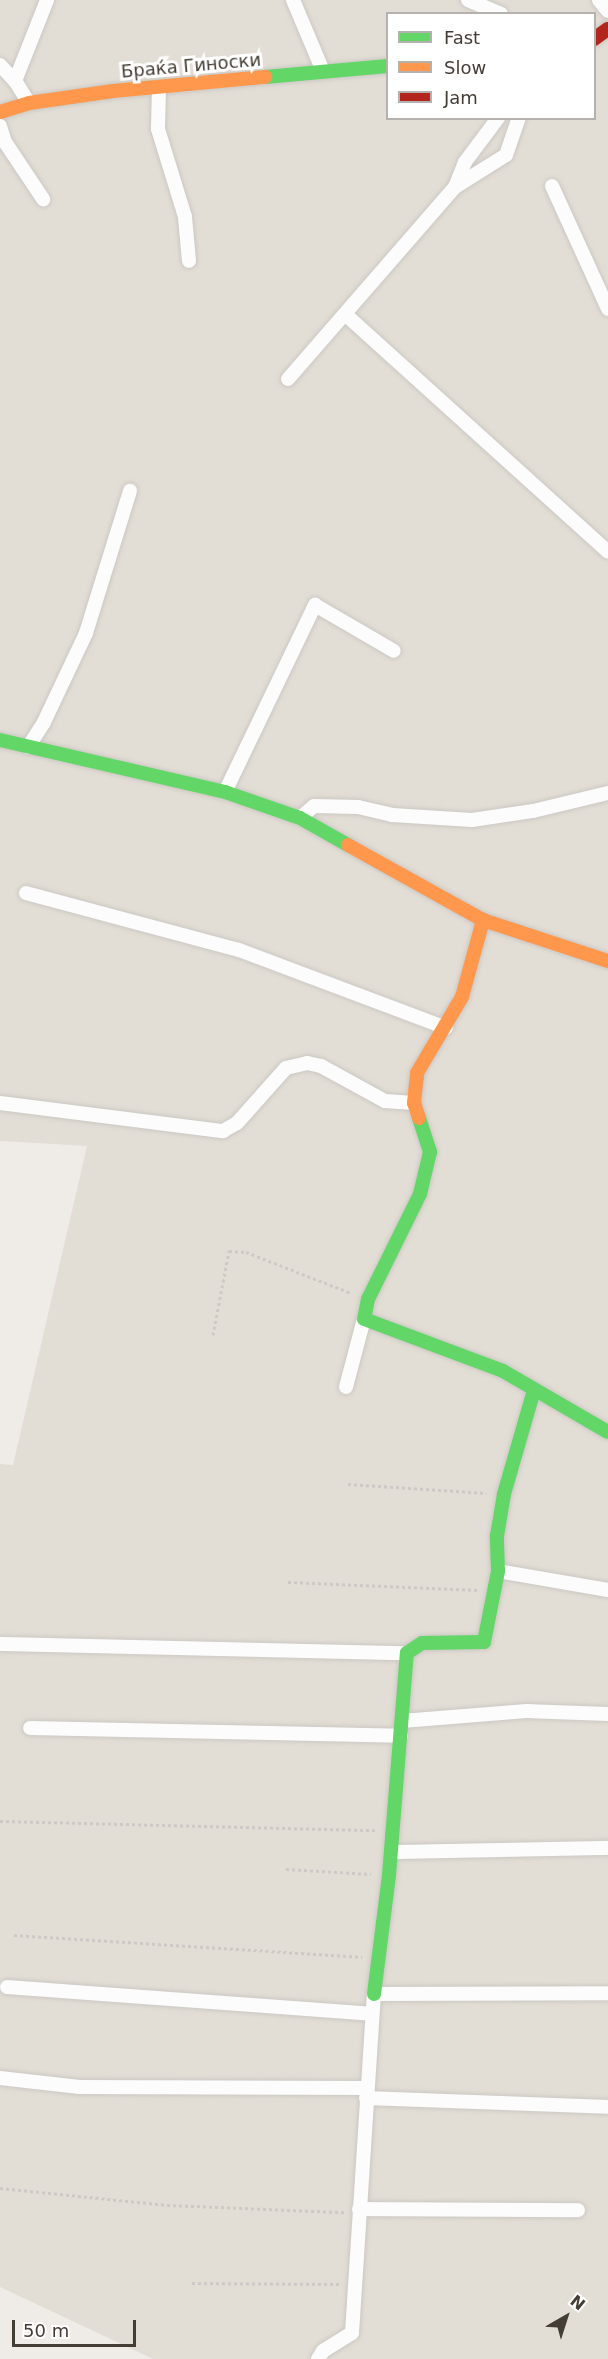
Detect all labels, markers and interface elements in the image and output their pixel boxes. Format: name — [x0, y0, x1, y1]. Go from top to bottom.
legend — [386, 12, 596, 120]
text: Fast — [444, 27, 480, 48]
street label: Браќа Гиноски — [120, 49, 262, 83]
text: Slow — [444, 57, 486, 78]
text: Jam — [444, 87, 478, 108]
north arrow — [536, 2287, 596, 2347]
text: N — [566, 2291, 589, 2314]
scale bar — [15, 2308, 140, 2346]
text: 50 m — [23, 2320, 69, 2341]

